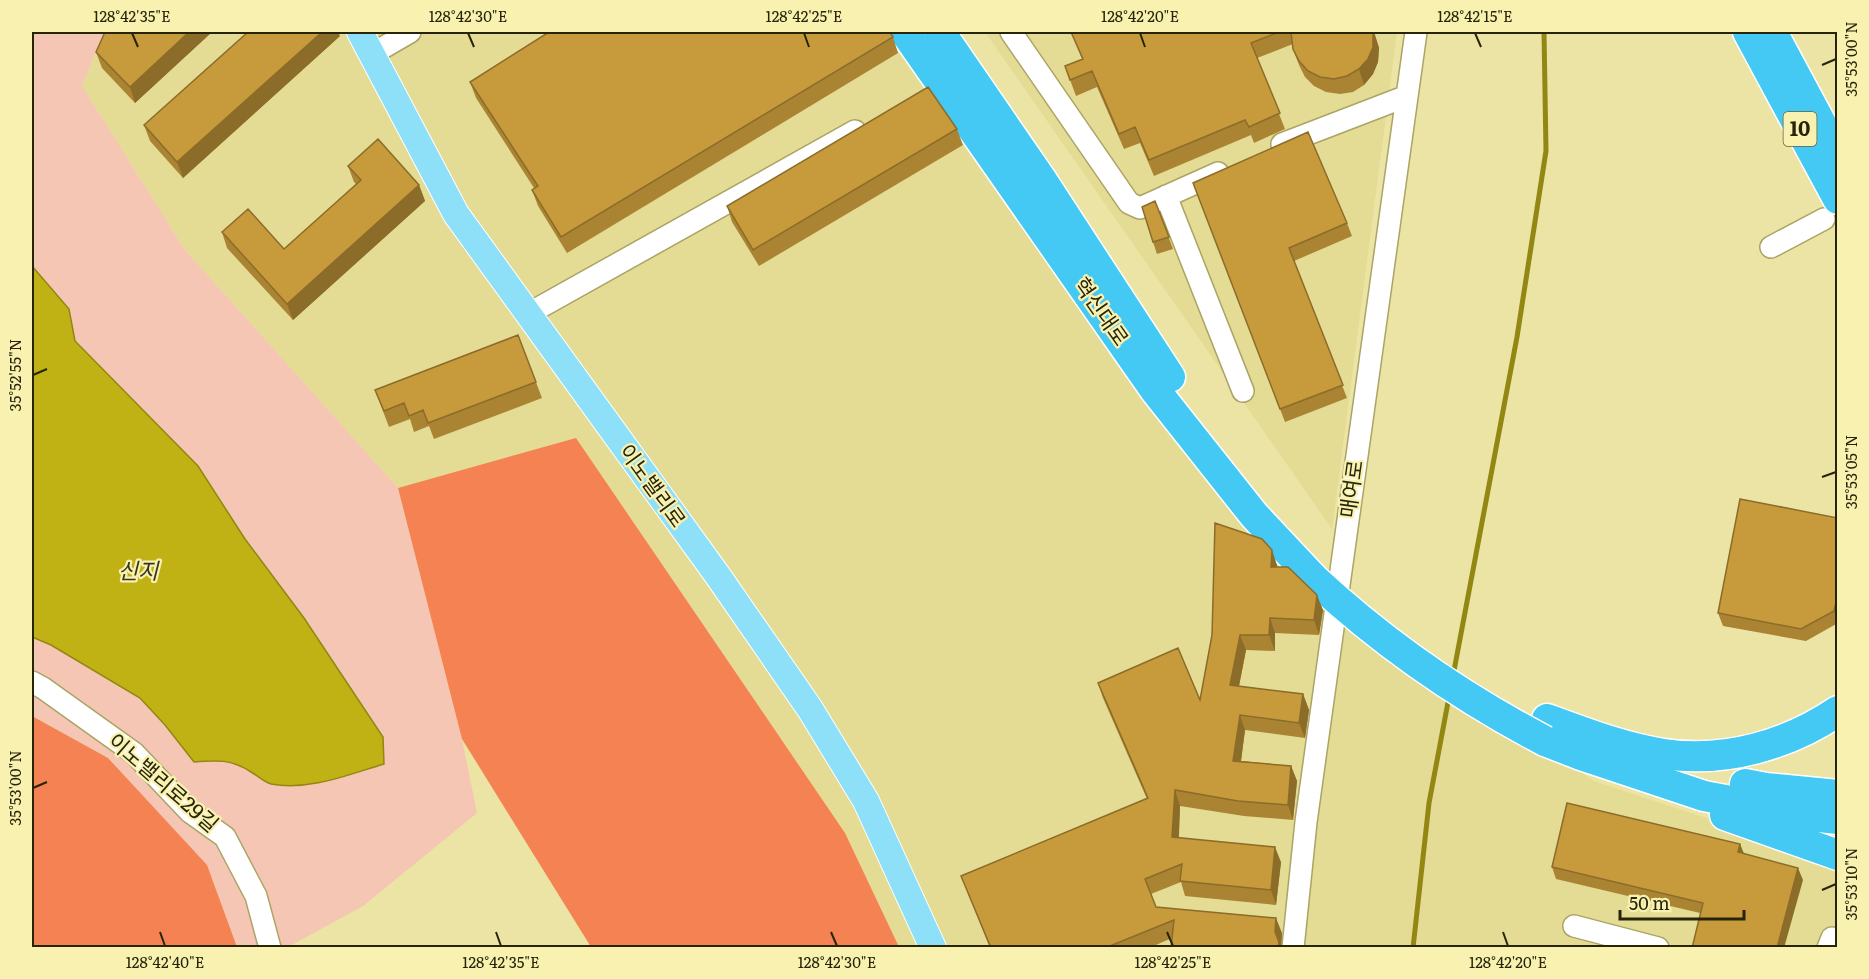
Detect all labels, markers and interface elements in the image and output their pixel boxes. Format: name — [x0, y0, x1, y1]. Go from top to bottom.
text: 128°42'35"E — [93, 4, 171, 27]
text: 128°42'30"E — [429, 4, 507, 27]
text: 128°42'25"E — [766, 4, 842, 27]
text: 128°42'20"E — [1101, 4, 1179, 27]
text: 128°42'15"E — [1437, 4, 1513, 27]
text: 35°53'00"N — [1839, 21, 1862, 97]
road number: 10 — [1784, 112, 1816, 146]
street label: 혁신대로 — [1068, 270, 1138, 351]
text: 35°52'55"N — [3, 339, 26, 411]
text: 35°53'05"N — [1839, 435, 1862, 509]
street label: 이노밸리로 — [613, 436, 695, 533]
street label: 매여로 — [1330, 458, 1369, 520]
water label: 신지 — [118, 553, 160, 586]
street label: 이노밸리로29길 — [103, 724, 227, 838]
text: 35°53'00"N — [3, 750, 26, 826]
text: 35°53'10"N — [1839, 848, 1862, 920]
scale bar — [1620, 883, 1744, 921]
text: 50 m — [1629, 889, 1670, 916]
text: 128°42'40"E — [126, 950, 204, 973]
text: 128°42'35"E — [462, 950, 540, 973]
text: 128°42'30"E — [798, 950, 876, 973]
text: 128°42'25"E — [1135, 950, 1211, 973]
text: 128°42'20"E — [1469, 950, 1547, 973]

